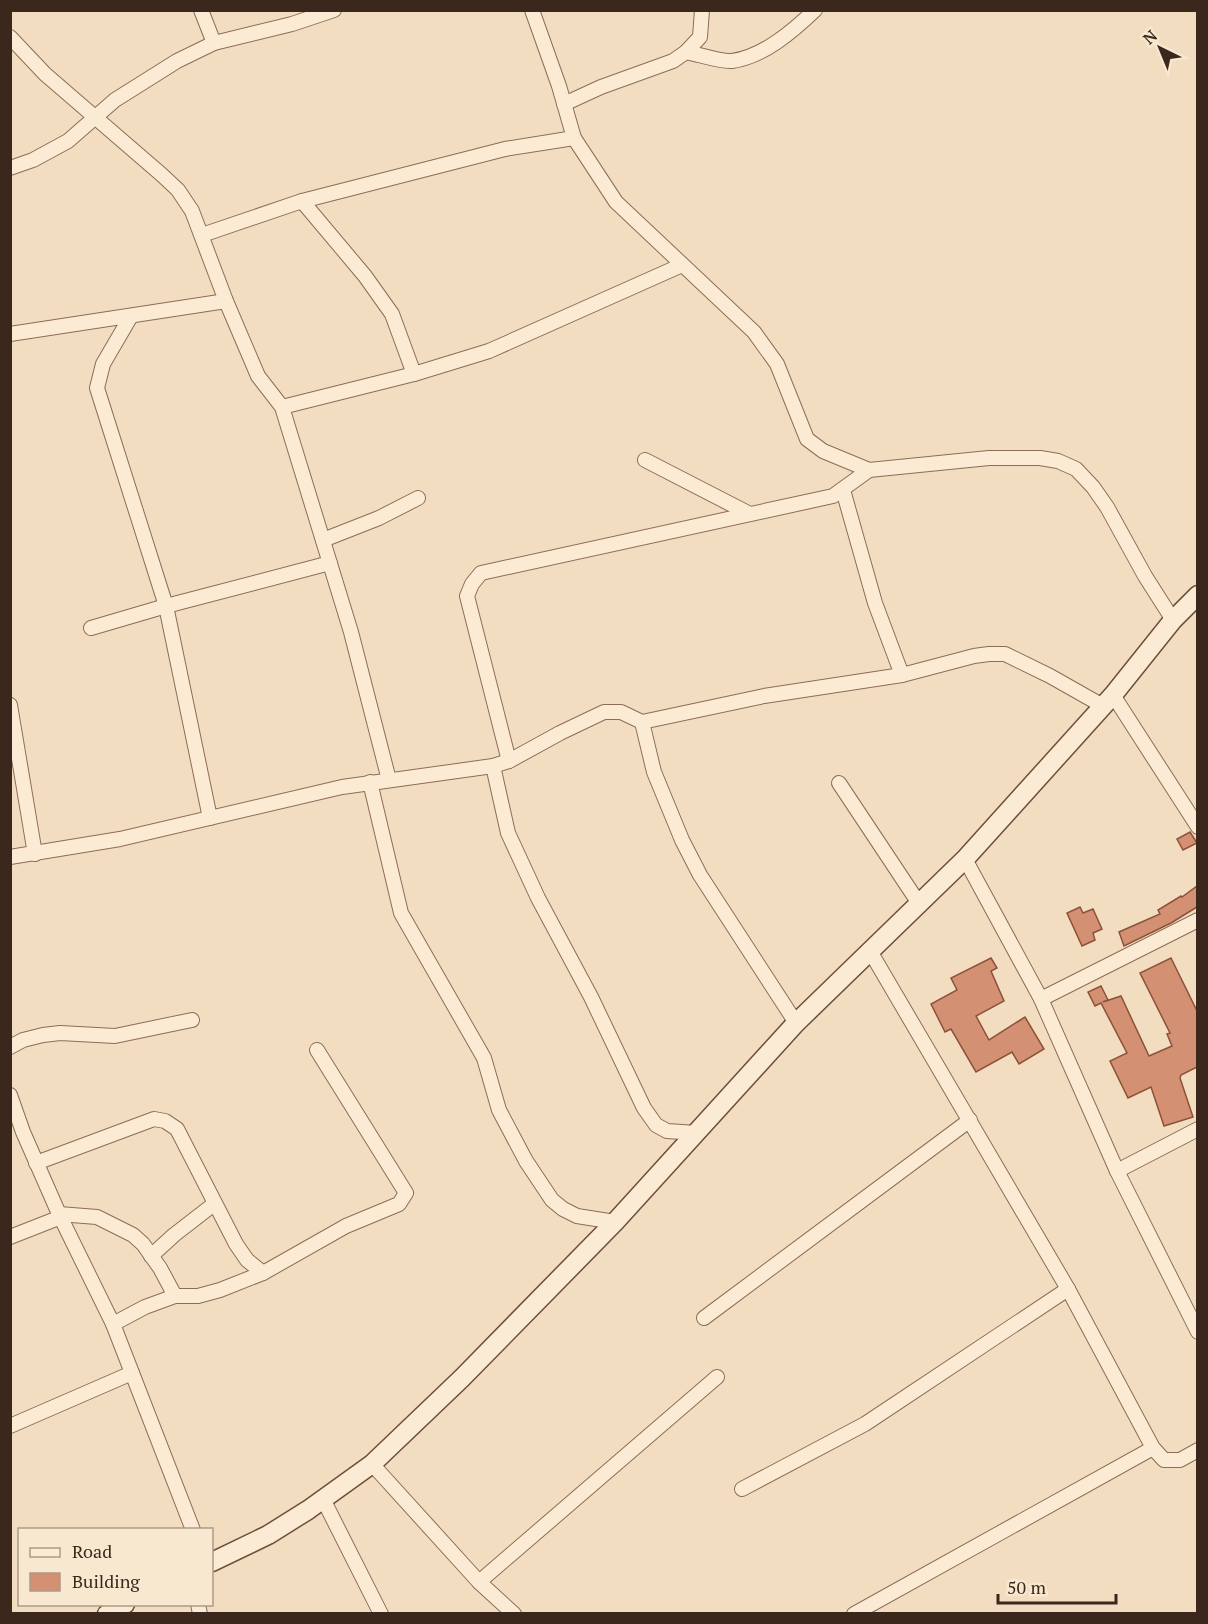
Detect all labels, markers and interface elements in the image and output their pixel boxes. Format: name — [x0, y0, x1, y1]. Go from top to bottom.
north arrow — [1130, 18, 1190, 78]
text: N — [1138, 25, 1162, 49]
legend — [18, 1528, 213, 1606]
text: Road — [72, 1539, 112, 1563]
scale bar — [998, 1567, 1116, 1605]
text: Building — [72, 1569, 140, 1593]
text: 50 m — [1007, 1575, 1047, 1599]

